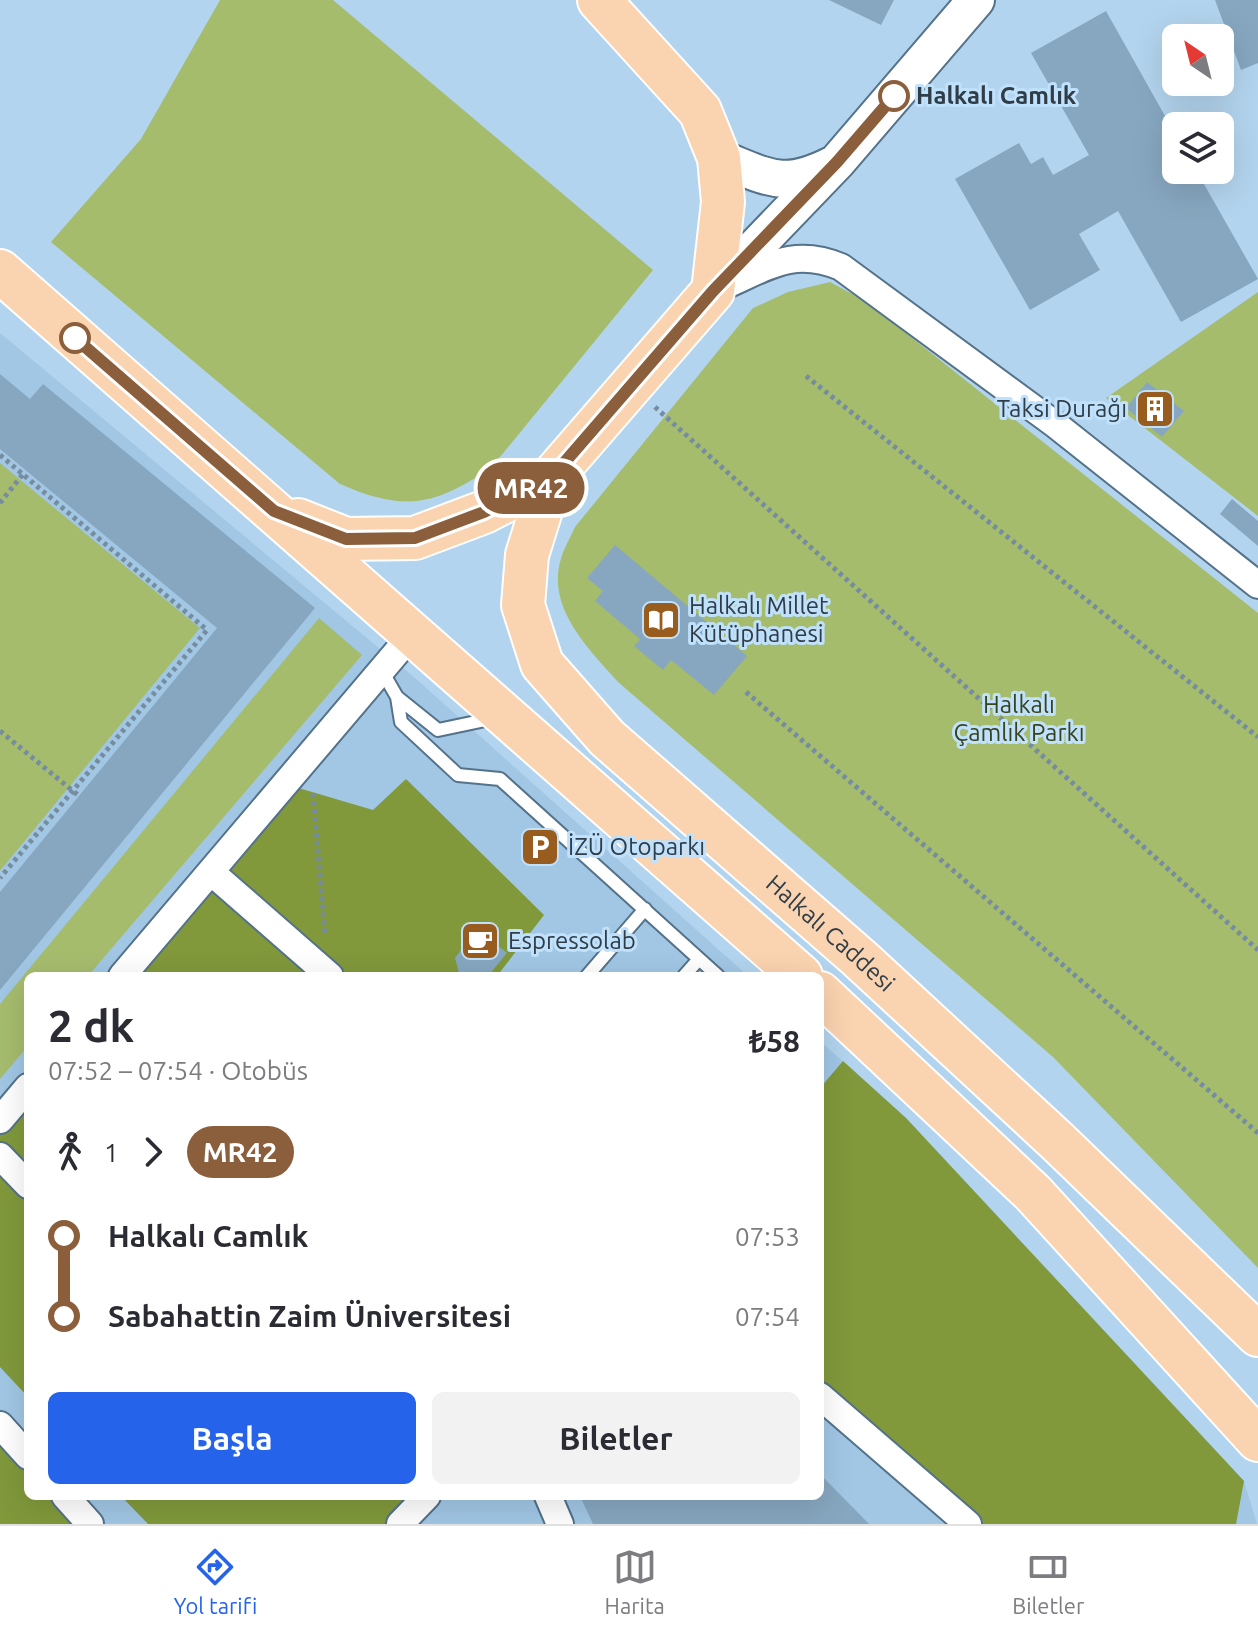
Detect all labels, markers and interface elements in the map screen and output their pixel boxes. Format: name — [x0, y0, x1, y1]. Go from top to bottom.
north arrow — [1162, 24, 1234, 96]
map controls — [1162, 24, 1234, 184]
marker: Halkalı Camlık — [879, 81, 909, 111]
place label: Halkalı Camlık — [916, 82, 1077, 109]
button: layers — [1162, 112, 1234, 184]
unlabelled marker — [60, 323, 90, 353]
building icon: Taksi Durağı — [1134, 388, 1176, 430]
place label: Taksi Durağı — [997, 395, 1127, 422]
line badge: MR42 — [475, 462, 587, 514]
text: MR42 — [494, 472, 568, 503]
place label: Halkalı Millet Kütüphanesi — [689, 592, 829, 647]
library icon: Halkalı Millet Kütüphanesi — [640, 599, 682, 641]
park label: Halkalı Çamlık Parkı — [953, 691, 1085, 746]
parking icon: İZÜ Otoparkı — [519, 826, 561, 868]
place label: İZÜ Otoparkı — [568, 833, 705, 860]
street label: Halkalı Caddesi — [761, 869, 900, 997]
cafe icon: Espressolab — [459, 920, 501, 962]
place label: Espressolab — [508, 927, 636, 954]
text: 2 dk — [48, 1001, 134, 1050]
text: ₺58 — [749, 1024, 800, 1058]
text: 07:52 – 07:54 · Otobüs — [48, 1056, 308, 1085]
icon: walk — [48, 1130, 92, 1174]
icon: forward — [131, 1130, 175, 1174]
text: MR42 — [203, 1136, 278, 1167]
text: 1 — [104, 1138, 119, 1167]
text: Halkalı Camlık — [108, 1219, 308, 1253]
text: 07:53 — [735, 1222, 800, 1251]
text: Sabahattin Zaim Üniversitesi — [108, 1299, 511, 1333]
text: 07:54 — [735, 1302, 800, 1331]
button: Başla — [48, 1392, 416, 1484]
button: Biletler — [432, 1392, 800, 1484]
tab: Yol tarifi — [174, 1545, 257, 1618]
tab: Harita — [605, 1545, 665, 1618]
tab: Biletler — [1012, 1545, 1084, 1618]

